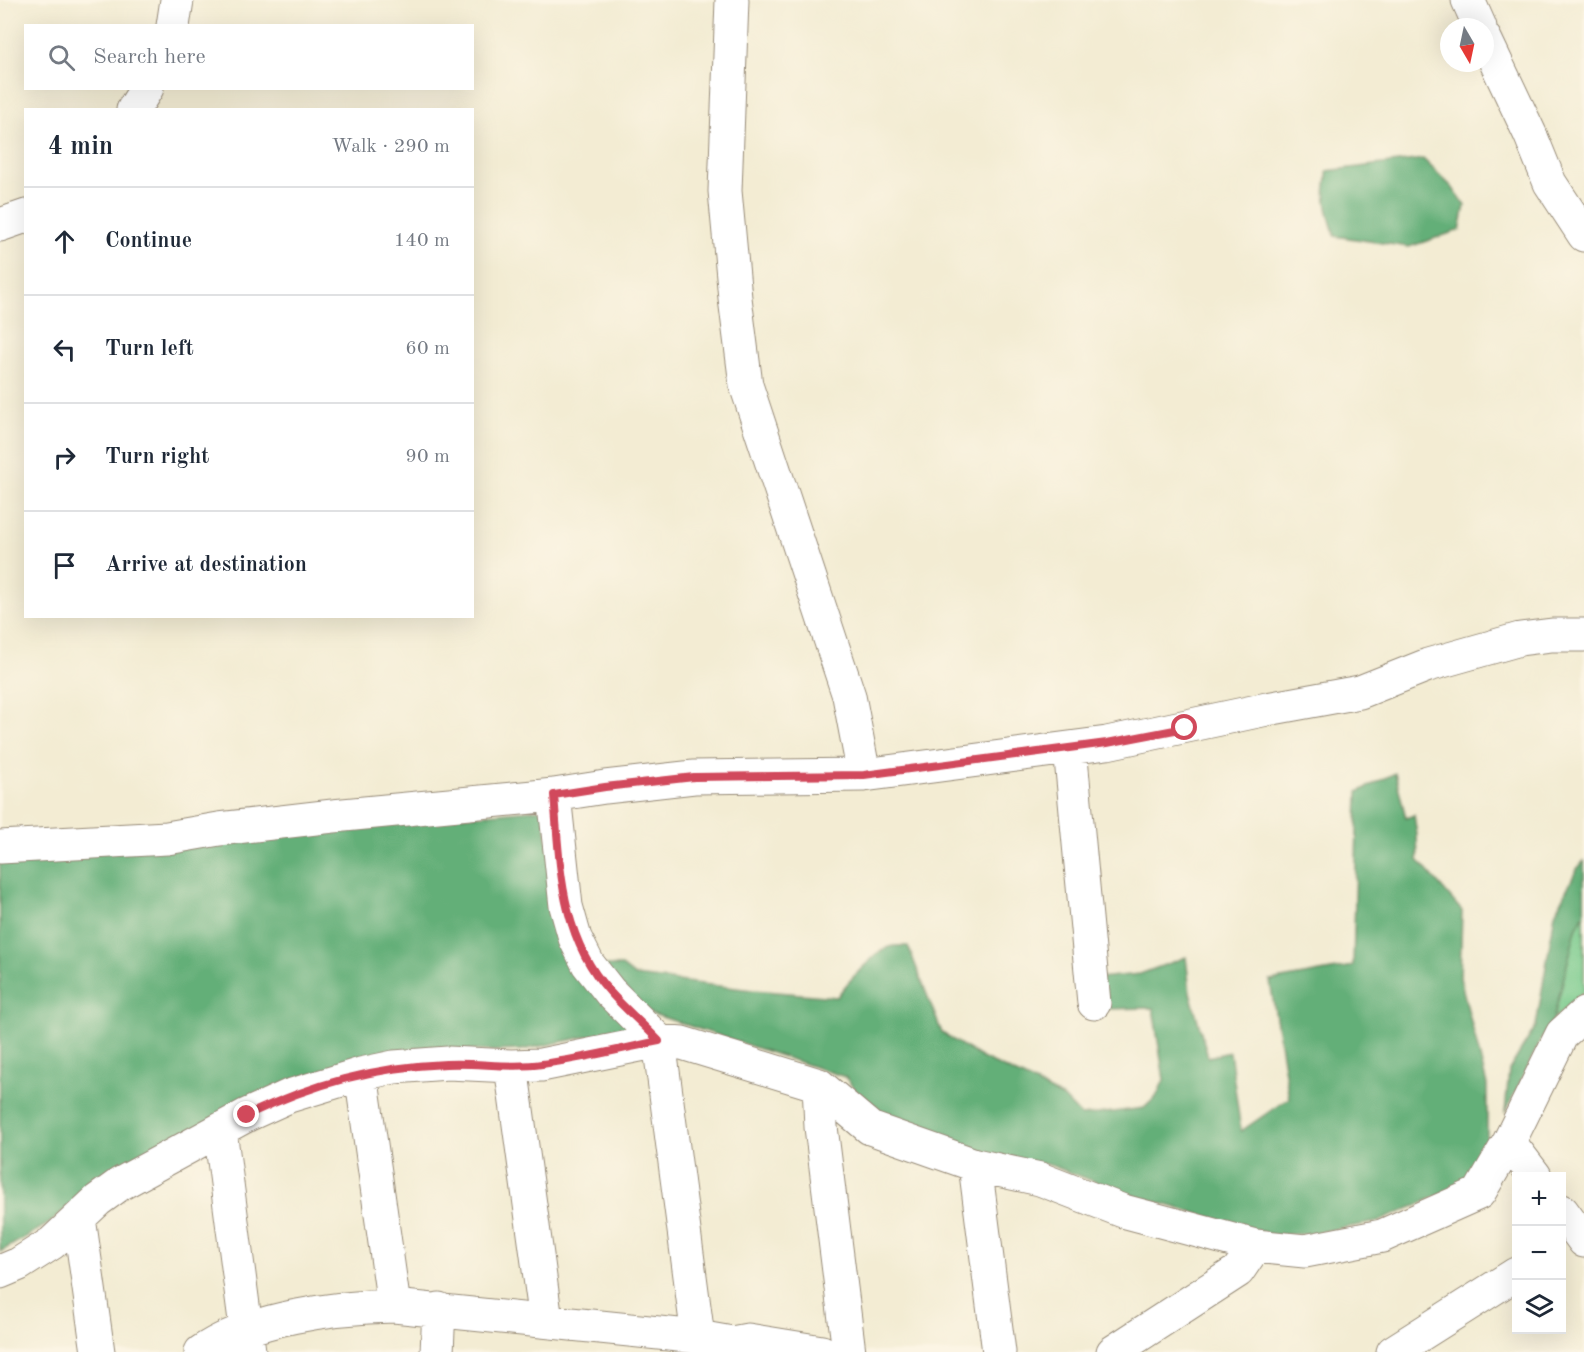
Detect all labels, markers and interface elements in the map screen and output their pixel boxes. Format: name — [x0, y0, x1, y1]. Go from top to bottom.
north arrow — [1440, 18, 1494, 72]
search box — [24, 24, 474, 90]
icon: search — [45, 41, 78, 74]
text: Search here — [93, 46, 206, 68]
text: 4 min — [48, 134, 113, 160]
text: Walk · 290 m — [331, 137, 450, 157]
icon: ahead — [48, 225, 81, 258]
text: Continue — [105, 230, 192, 252]
text: 140 m — [394, 231, 450, 251]
icon: left — [48, 333, 81, 366]
text: Turn left — [105, 338, 194, 360]
text: 60 m — [405, 339, 450, 359]
icon: right — [48, 441, 81, 474]
text: Turn right — [105, 446, 209, 468]
text: 90 m — [405, 447, 450, 467]
icon: arrive — [48, 549, 81, 582]
text: Arrive at destination — [105, 554, 307, 576]
route start — [1171, 714, 1197, 740]
route end — [233, 1101, 259, 1127]
map controls — [1512, 1172, 1566, 1334]
button: + — [1512, 1172, 1566, 1226]
button: − — [1512, 1226, 1566, 1280]
button: layers — [1512, 1280, 1566, 1334]

